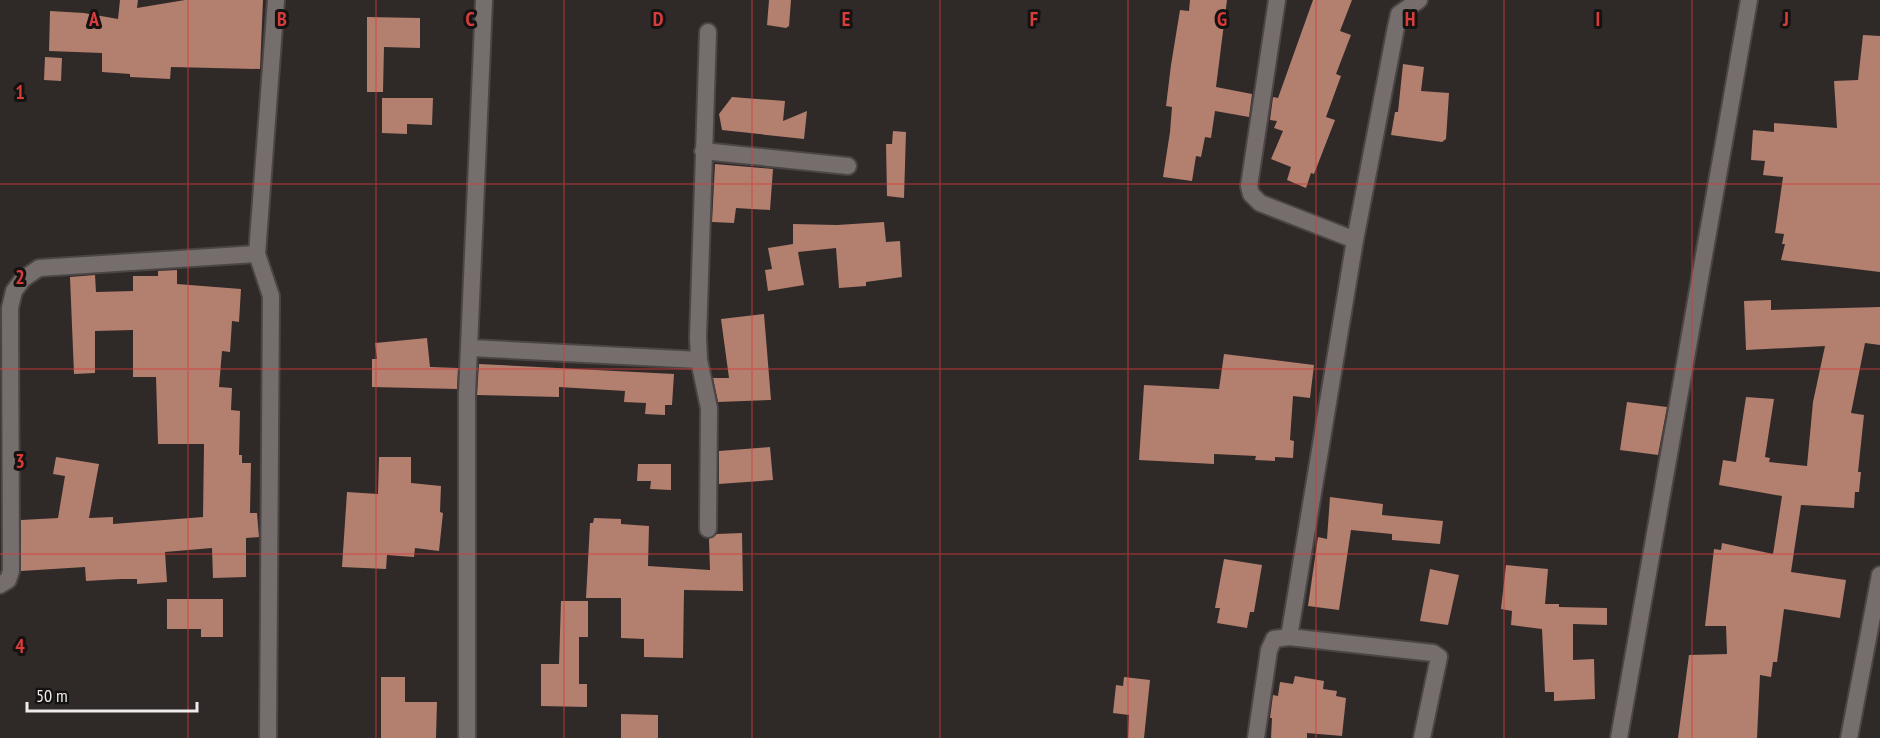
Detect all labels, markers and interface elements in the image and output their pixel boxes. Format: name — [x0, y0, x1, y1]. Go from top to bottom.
text: A — [88, 6, 100, 32]
text: B — [277, 6, 287, 32]
text: C — [465, 6, 475, 32]
text: D — [653, 6, 664, 32]
text: E — [842, 6, 850, 32]
text: F — [1030, 6, 1038, 32]
text: G — [1217, 6, 1227, 32]
text: H — [1405, 6, 1415, 32]
text: I — [1596, 6, 1600, 32]
text: J — [1782, 6, 1789, 32]
text: 1 — [15, 79, 25, 105]
text: 2 — [15, 264, 25, 290]
text: 3 — [15, 448, 25, 474]
text: 4 — [15, 633, 25, 659]
scale bar — [27, 675, 196, 713]
text: 50 m — [36, 684, 68, 707]

